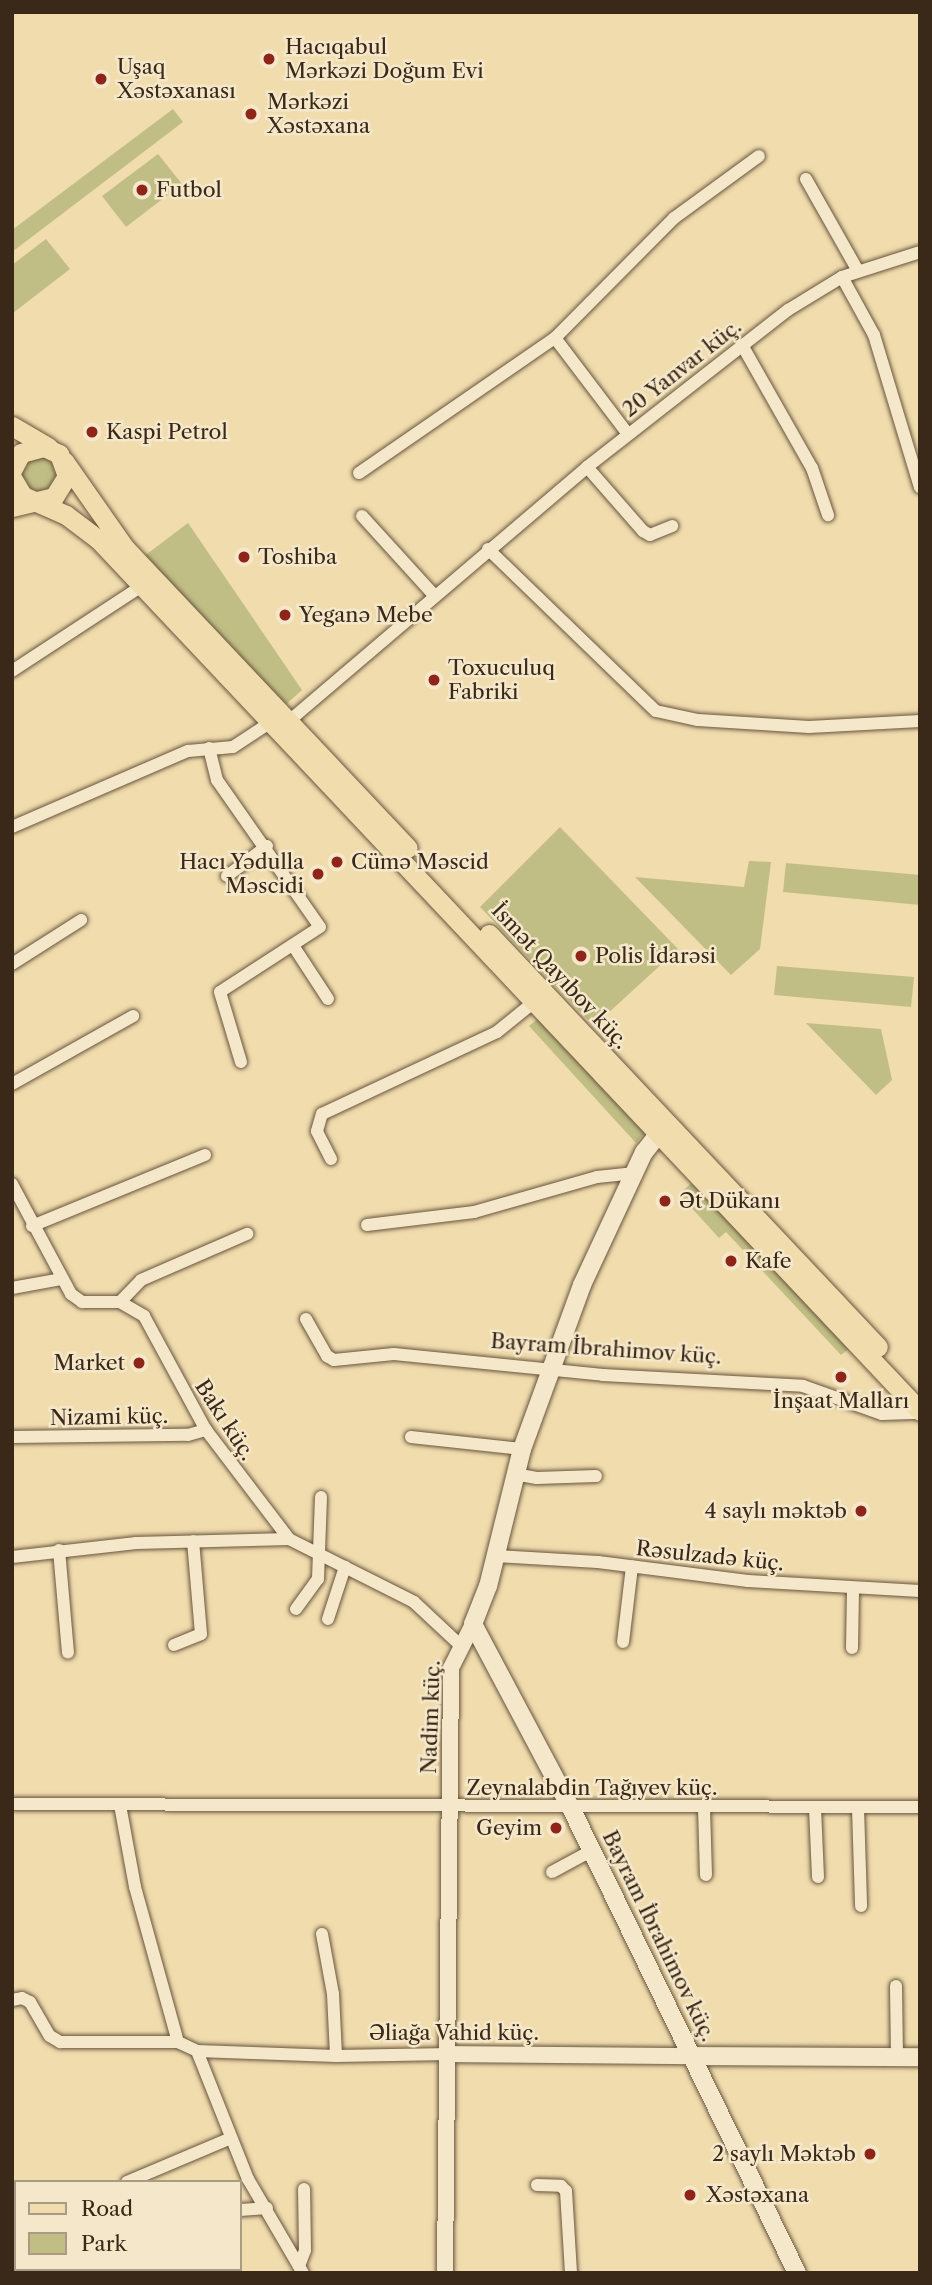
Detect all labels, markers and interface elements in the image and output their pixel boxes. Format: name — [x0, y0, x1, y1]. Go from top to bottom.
place label: Hacıqabul Mərkəzi Doğum Evi — [285, 34, 484, 84]
marker: Hacıqabul Mərkəzi Doğum Evi — [259, 49, 279, 69]
place label: Uşaq Xəstəxanası — [117, 54, 236, 104]
marker: Uşaq Xəstəxanası — [91, 69, 111, 89]
place label: Mərkəzi Xəstəxana — [267, 89, 370, 139]
marker: Mərkəzi Xəstəxana — [241, 104, 261, 124]
place label: Futbol — [156, 177, 222, 203]
marker: Futbol — [134, 182, 150, 198]
street label: 20 Yanvar küç. — [617, 313, 747, 423]
place label: Kaspi Petrol — [106, 419, 228, 445]
marker: Kaspi Petrol — [84, 424, 100, 440]
place label: Toshiba — [258, 544, 337, 570]
marker: Toshiba — [236, 549, 252, 565]
place label: Yeganə Mebe — [299, 602, 433, 628]
marker: Yeganə Mebe — [277, 607, 293, 623]
place label: Toxuculuq Fabriki — [448, 655, 555, 705]
marker: Toxuculuq Fabriki — [426, 672, 442, 688]
place label: Hacı Yədulla Məscidi — [178, 849, 304, 899]
place label: Cümə Məscid — [351, 849, 489, 875]
marker: Cümə Məscid — [329, 854, 345, 870]
marker: Hacı Yədulla Məscidi — [310, 866, 326, 882]
street label: İsmət Qayıbov küç. — [486, 898, 634, 1054]
place label: Polis İdarəsi — [595, 943, 716, 969]
marker: Polis İdarəsi — [573, 948, 589, 964]
place label: Ət Dükanı — [679, 1188, 780, 1214]
marker: Ət Dükanı — [657, 1193, 673, 1209]
place label: Kafe — [745, 1248, 791, 1274]
marker: Kafe — [723, 1253, 739, 1269]
street label: Bayram İbrahimov küç. — [489, 1328, 723, 1370]
place label: Market — [54, 1350, 125, 1376]
marker: Market — [131, 1355, 147, 1371]
marker: İnşaat Malları — [833, 1369, 849, 1385]
street label: Bakı küç. — [190, 1375, 260, 1465]
place label: İnşaat Malları — [773, 1388, 909, 1414]
street label: Nizami küç. — [50, 1403, 168, 1431]
place label: 4 saylı məktəb — [705, 1498, 847, 1524]
marker: 4 saylı məktəb — [853, 1503, 869, 1519]
street label: Rəsulzadə küç. — [635, 1536, 785, 1576]
street label: Nadim küç. — [416, 1660, 446, 1774]
street label: Zeynalabdin Tağıyev küç. — [466, 1775, 718, 1801]
place label: Geyim — [476, 1815, 542, 1841]
marker: Geyim — [548, 1820, 564, 1836]
street label: Bayram İbrahimov küç. — [597, 1826, 721, 2046]
street label: Əliağa Vahid küç. — [369, 2020, 539, 2046]
place label: 2 saylı Məktəb — [712, 2141, 856, 2167]
marker: 2 saylı Məktəb — [862, 2146, 878, 2162]
legend — [14, 2180, 242, 2271]
place label: Xəstəxana — [706, 2182, 809, 2208]
marker: Xəstəxana — [680, 2185, 700, 2205]
text: Road — [81, 2196, 133, 2221]
text: Park — [81, 2231, 127, 2256]

